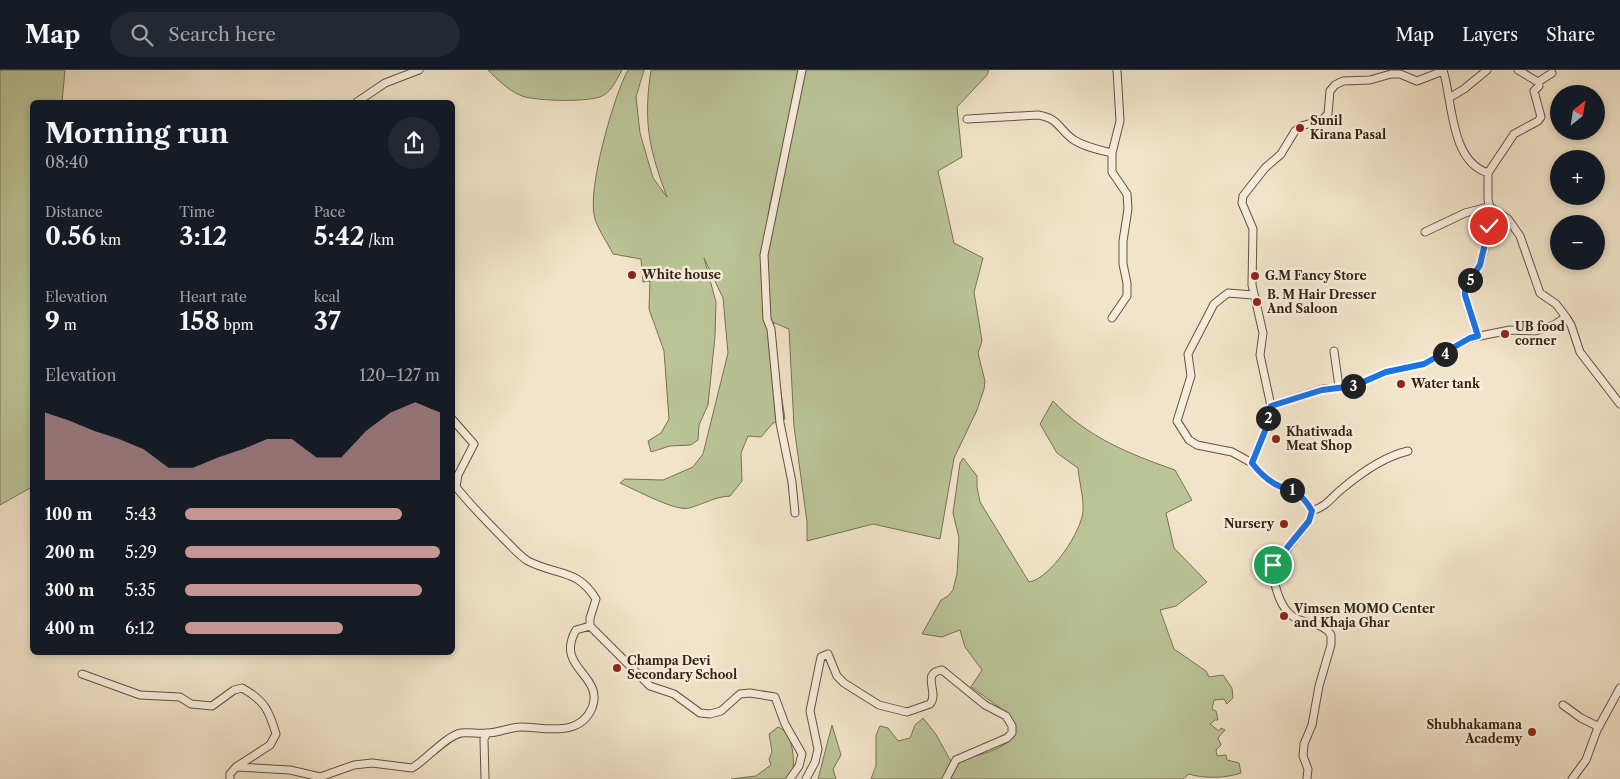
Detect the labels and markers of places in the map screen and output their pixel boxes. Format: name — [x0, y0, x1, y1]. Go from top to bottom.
place label: Sunil Kirana Pasal — [1310, 113, 1386, 142]
marker: Sunil Kirana Pasal — [1294, 122, 1306, 134]
pin — [1468, 205, 1510, 247]
place label: White house — [641, 267, 721, 282]
place label: G.M Fancy Store — [1265, 268, 1367, 283]
pin: 5 — [1458, 268, 1482, 292]
marker: White house — [626, 269, 638, 281]
marker: G.M Fancy Store — [1249, 270, 1261, 282]
place label: B. M Hair Dresser And Saloon — [1266, 287, 1376, 316]
marker: B. M Hair Dresser And Saloon — [1251, 296, 1263, 308]
place label: UB food corner — [1515, 319, 1565, 348]
marker: UB food corner — [1499, 328, 1511, 340]
pin: 4 — [1432, 342, 1458, 366]
pin: 3 — [1340, 374, 1366, 398]
place label: Water tank — [1410, 376, 1481, 391]
marker: Water tank — [1395, 378, 1407, 390]
pin: 2 — [1256, 406, 1280, 430]
place label: Khatiwada Meat Shop — [1286, 424, 1354, 453]
marker: Khatiwada Meat Shop — [1270, 433, 1282, 445]
pin: 1 — [1280, 478, 1304, 502]
place label: Nursery — [1224, 516, 1275, 531]
marker: Nursery — [1278, 518, 1290, 530]
pin — [1252, 544, 1294, 586]
place label: Vimsen MOMO Center and Khaja Ghar — [1293, 601, 1435, 630]
marker: Vimsen MOMO Center and Khaja Ghar — [1278, 610, 1290, 622]
place label: Champa Devi Secondary School — [627, 653, 737, 682]
marker: Champa Devi Secondary School — [611, 662, 623, 674]
place label: Shubhakamana Academy — [1426, 717, 1523, 746]
marker: Shubhakamana Academy — [1526, 726, 1538, 738]

